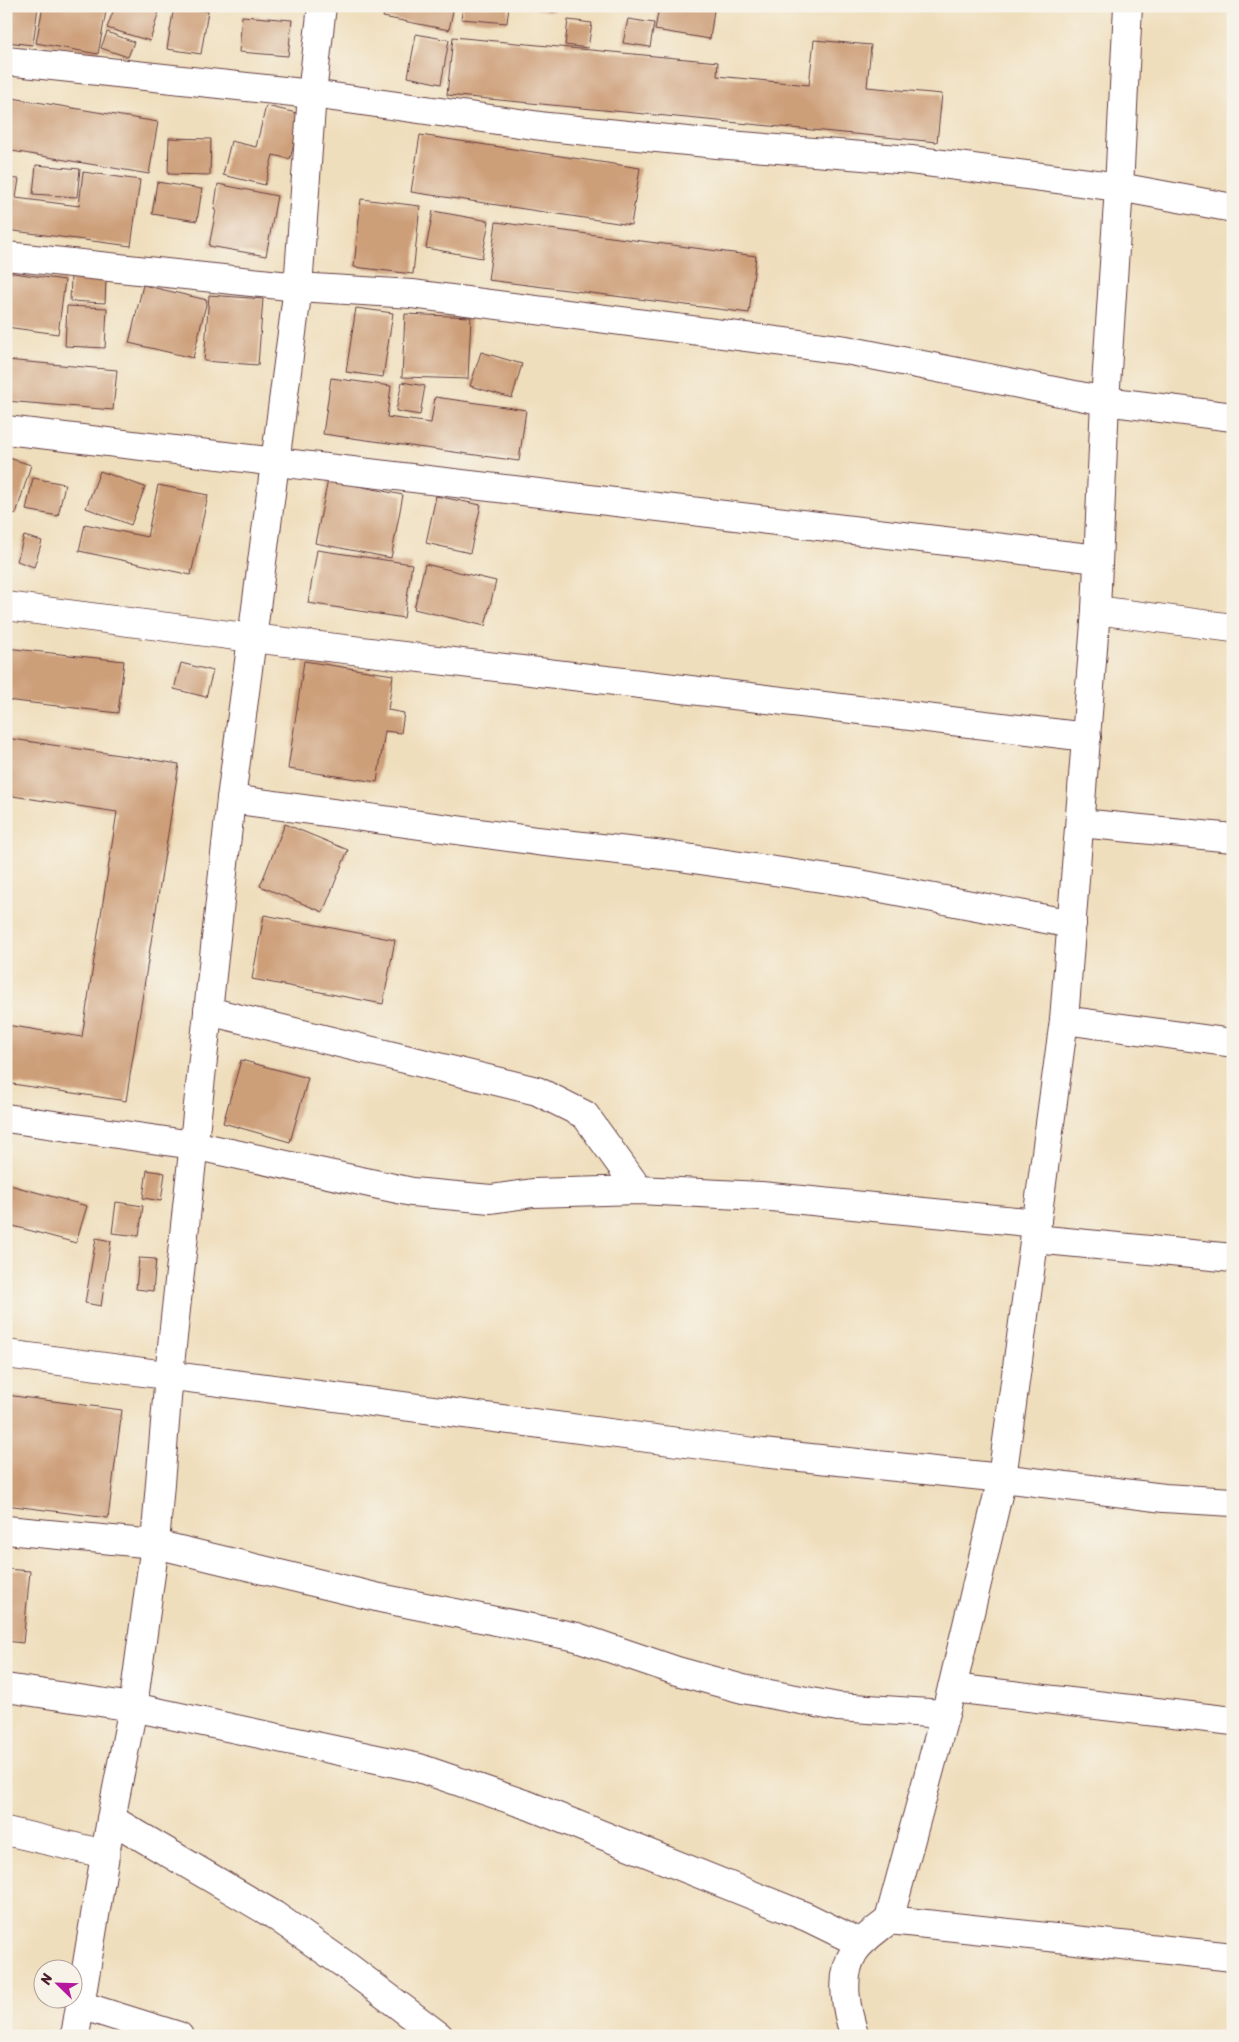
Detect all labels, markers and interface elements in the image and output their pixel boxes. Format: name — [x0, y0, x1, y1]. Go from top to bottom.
north arrow — [32, 1960, 82, 2010]
text: N — [33, 1969, 60, 1989]

